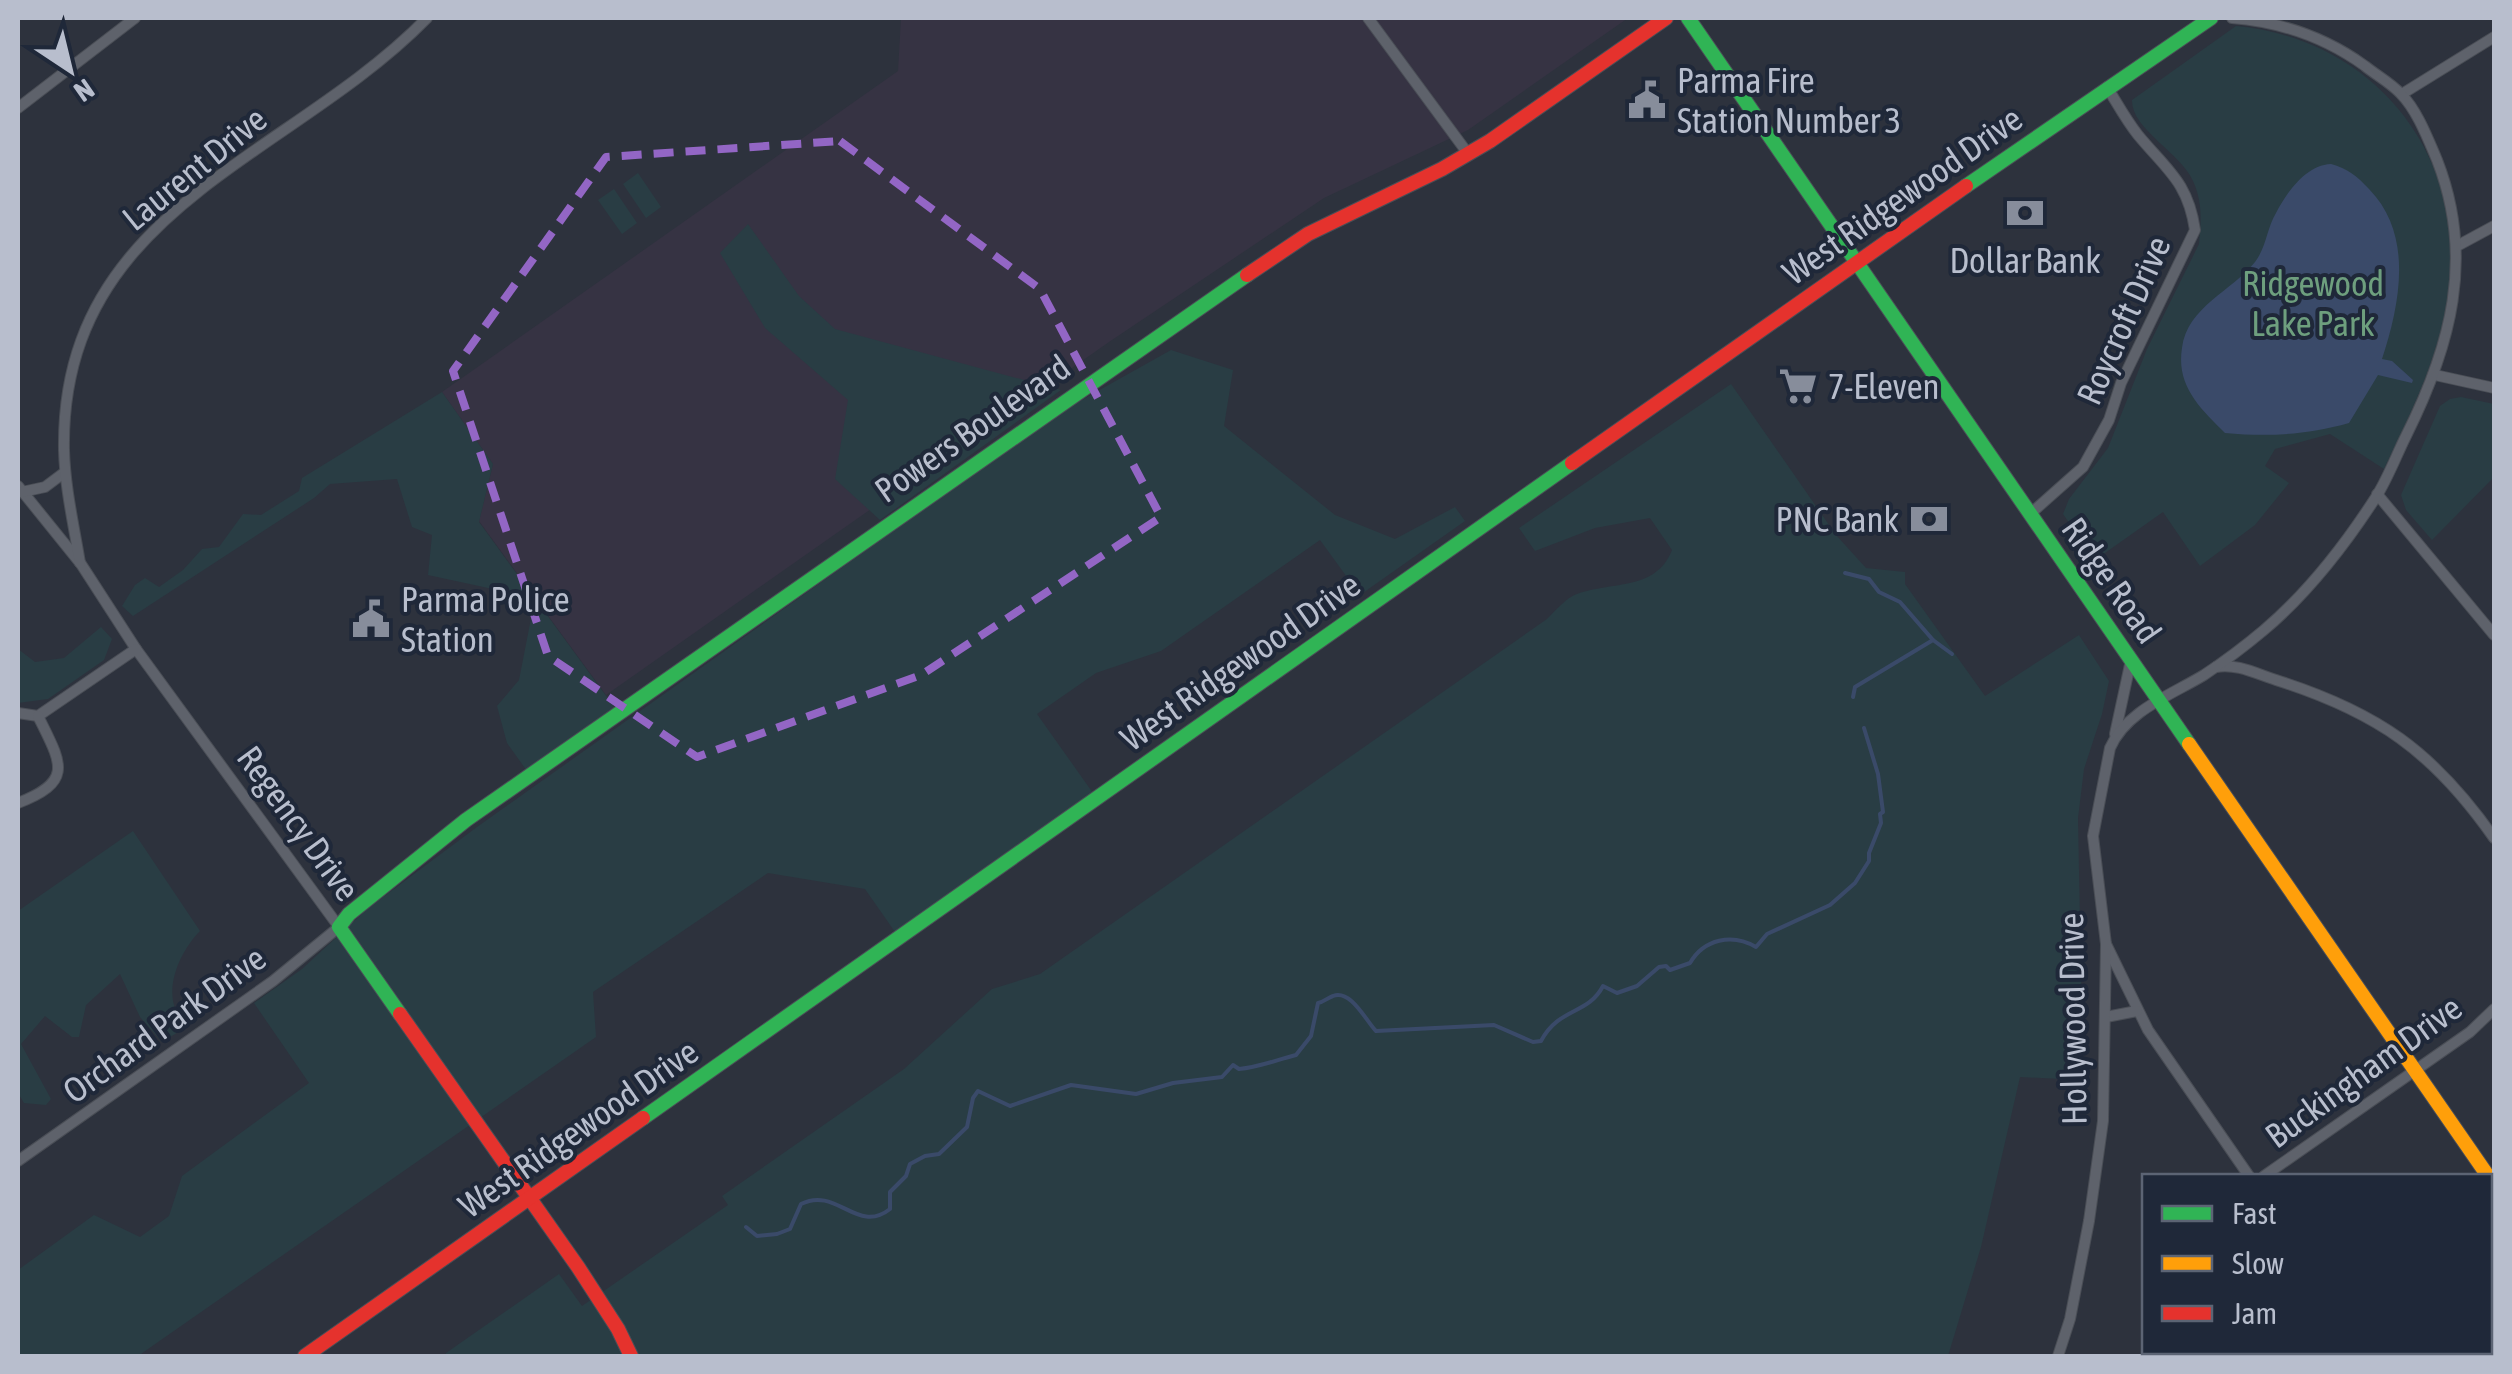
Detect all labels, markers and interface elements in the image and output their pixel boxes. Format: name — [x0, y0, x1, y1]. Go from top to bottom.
north arrow — [20, 20, 120, 120]
place label: Parma Fire Station Number 3 — [1677, 60, 1901, 140]
text: N — [68, 73, 100, 108]
public building icon: Parma Fire Station Number 3 — [1626, 79, 1668, 121]
street label: Laurent Drive — [114, 98, 274, 238]
street label: West Ridgewood Drive — [1775, 98, 2029, 292]
bank icon: Dollar Bank — [2004, 192, 2046, 234]
street label: Roycroft Drive — [2068, 230, 2178, 410]
place label: Dollar Bank — [1949, 240, 2101, 280]
park label: Ridgewood Lake Park — [2242, 263, 2384, 343]
street label: Powers Boulevard — [867, 346, 1077, 510]
supermarket icon: 7-Eleven — [1777, 365, 1819, 407]
place label: 7-Eleven — [1828, 366, 1940, 406]
bank icon: PNC Bank — [1908, 498, 1950, 540]
place label: PNC Bank — [1775, 499, 1899, 539]
street label: Ridge Road — [2054, 510, 2170, 650]
street label: West Ridgewood Drive — [1113, 564, 1367, 758]
place label: Parma Police Station — [401, 579, 570, 659]
public building icon: Parma Police Station — [350, 598, 392, 640]
street label: Regency Drive — [230, 738, 368, 908]
street label: Hollywood Drive — [2050, 913, 2094, 1125]
street label: Orchard Park Drive — [55, 937, 273, 1111]
street label: Buckingham Drive — [2257, 987, 2469, 1155]
street label: West Ridgewood Drive — [451, 1031, 705, 1225]
legend — [2142, 1174, 2492, 1354]
text: Fast — [2232, 1196, 2277, 1230]
text: Slow — [2232, 1246, 2284, 1280]
text: Jam — [2232, 1296, 2277, 1330]

